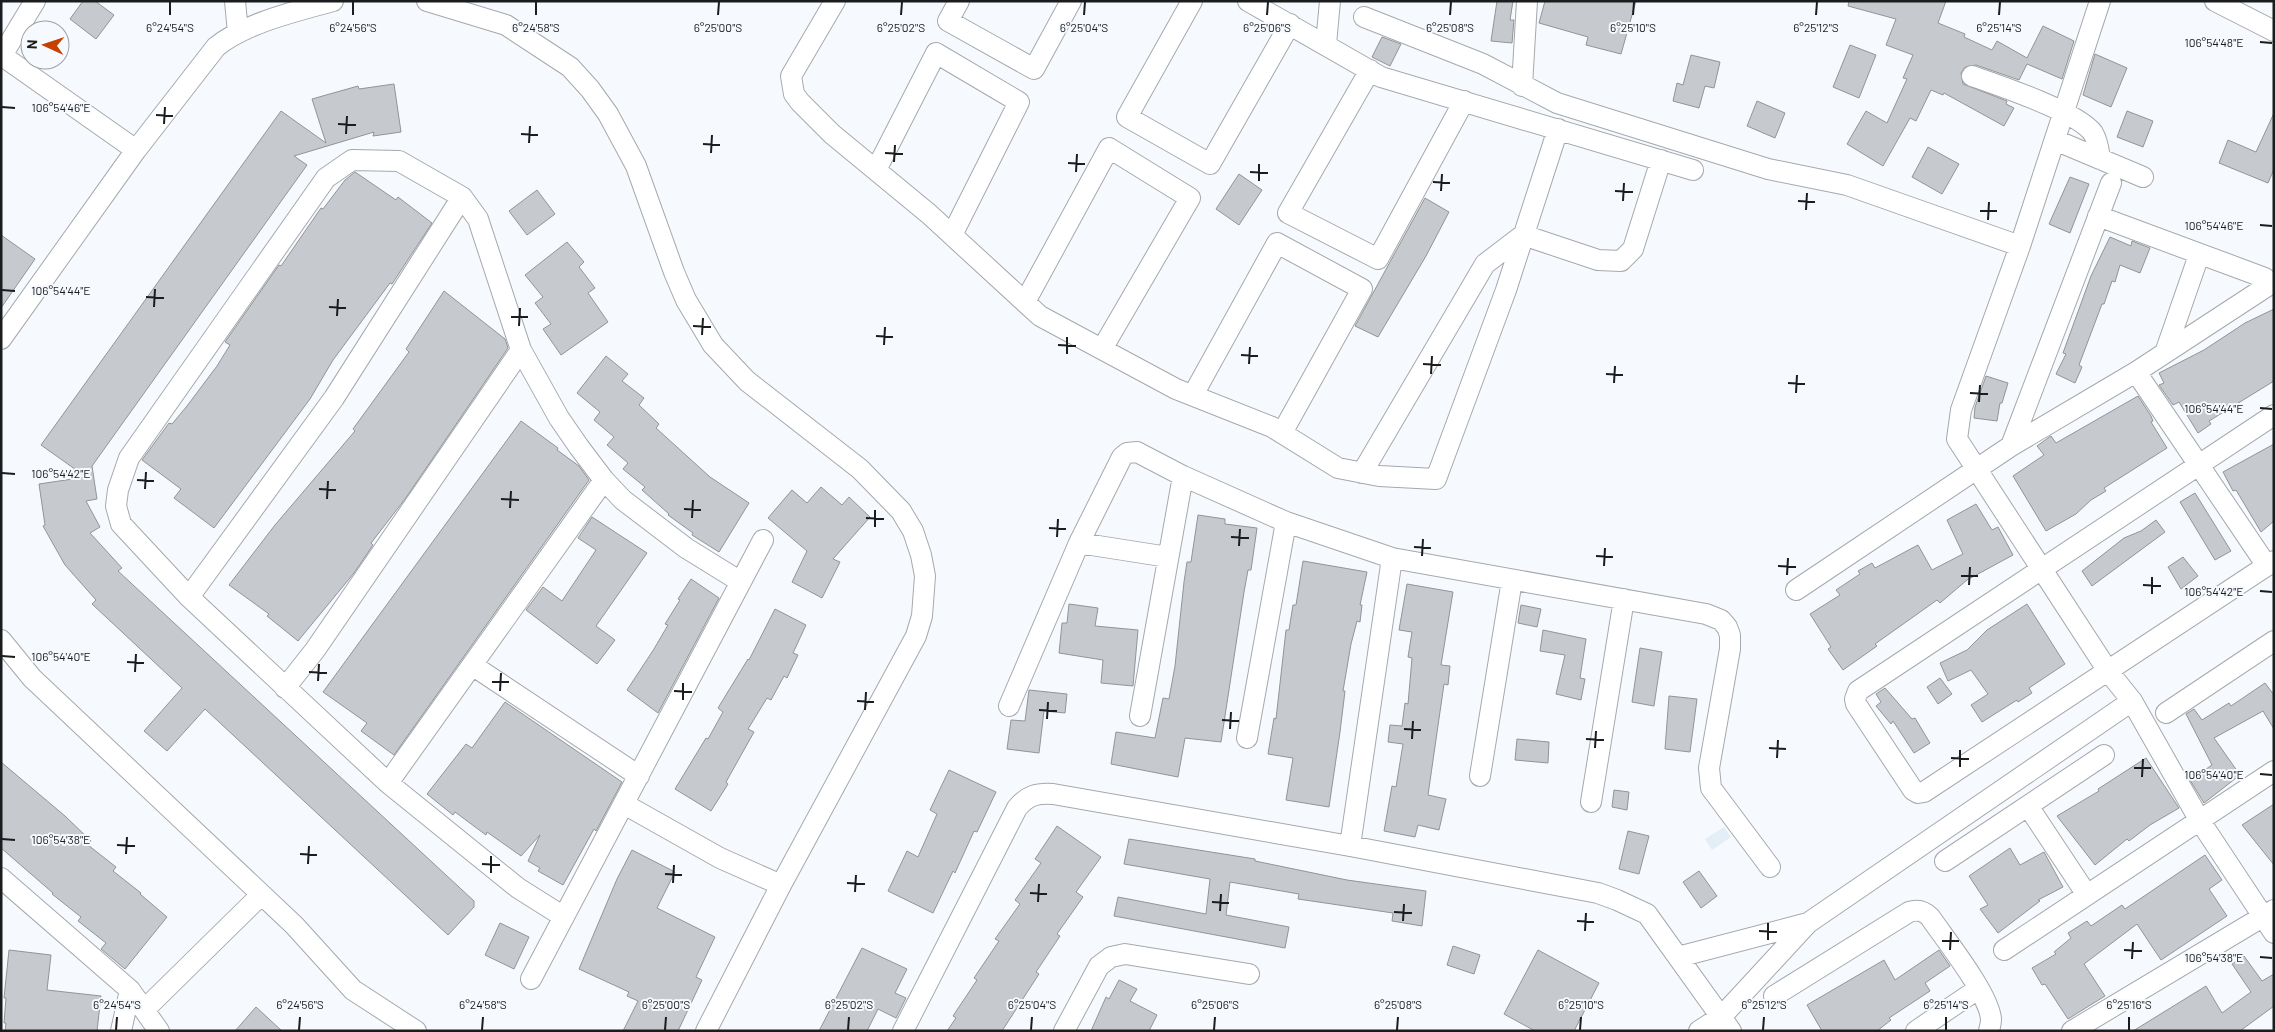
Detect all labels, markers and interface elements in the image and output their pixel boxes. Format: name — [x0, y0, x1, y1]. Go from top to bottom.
north arrow — [20, 20, 70, 70]
text: 6°24'54"S — [146, 20, 194, 34]
text: 6°24'56"S — [329, 20, 377, 34]
text: 6°24'58"S — [512, 20, 560, 34]
text: 6°25'00"S — [694, 20, 742, 34]
text: 6°25'02"S — [877, 20, 925, 34]
text: 6°25'04"S — [1060, 20, 1108, 34]
text: 6°25'06"S — [1243, 20, 1291, 34]
text: 6°25'08"S — [1426, 20, 1474, 34]
text: 6°25'10"S — [1610, 20, 1656, 34]
text: 6°25'12"S — [1793, 20, 1839, 34]
text: 6°25'14"S — [1976, 20, 2022, 34]
text: 106°54'48"E — [2184, 35, 2244, 49]
text: N — [23, 39, 40, 49]
text: 106°54'46"E — [31, 100, 91, 114]
text: 106°54'46"E — [2184, 218, 2244, 232]
text: 106°54'44"E — [31, 283, 91, 297]
text: 106°54'44"E — [2184, 401, 2244, 415]
text: 106°54'42"E — [31, 466, 91, 480]
text: 106°54'42"E — [2184, 584, 2244, 598]
text: 106°54'40"E — [31, 649, 91, 663]
text: 106°54'40"E — [2184, 767, 2244, 781]
text: 106°54'38"E — [32, 832, 90, 846]
text: 106°54'38"E — [2185, 950, 2243, 964]
text: 6°24'54"S — [93, 997, 141, 1011]
text: 6°24'56"S — [276, 997, 324, 1011]
text: 6°24'58"S — [459, 997, 507, 1011]
text: 6°25'00"S — [642, 997, 690, 1011]
text: 6°25'02"S — [825, 997, 873, 1011]
text: 6°25'04"S — [1008, 997, 1056, 1011]
text: 6°25'06"S — [1191, 997, 1239, 1011]
text: 6°25'08"S — [1374, 997, 1422, 1011]
text: 6°25'10"S — [1558, 997, 1604, 1011]
text: 6°25'12"S — [1741, 997, 1787, 1011]
text: 6°25'14"S — [1923, 997, 1969, 1011]
text: 6°25'16"S — [2106, 997, 2152, 1011]

